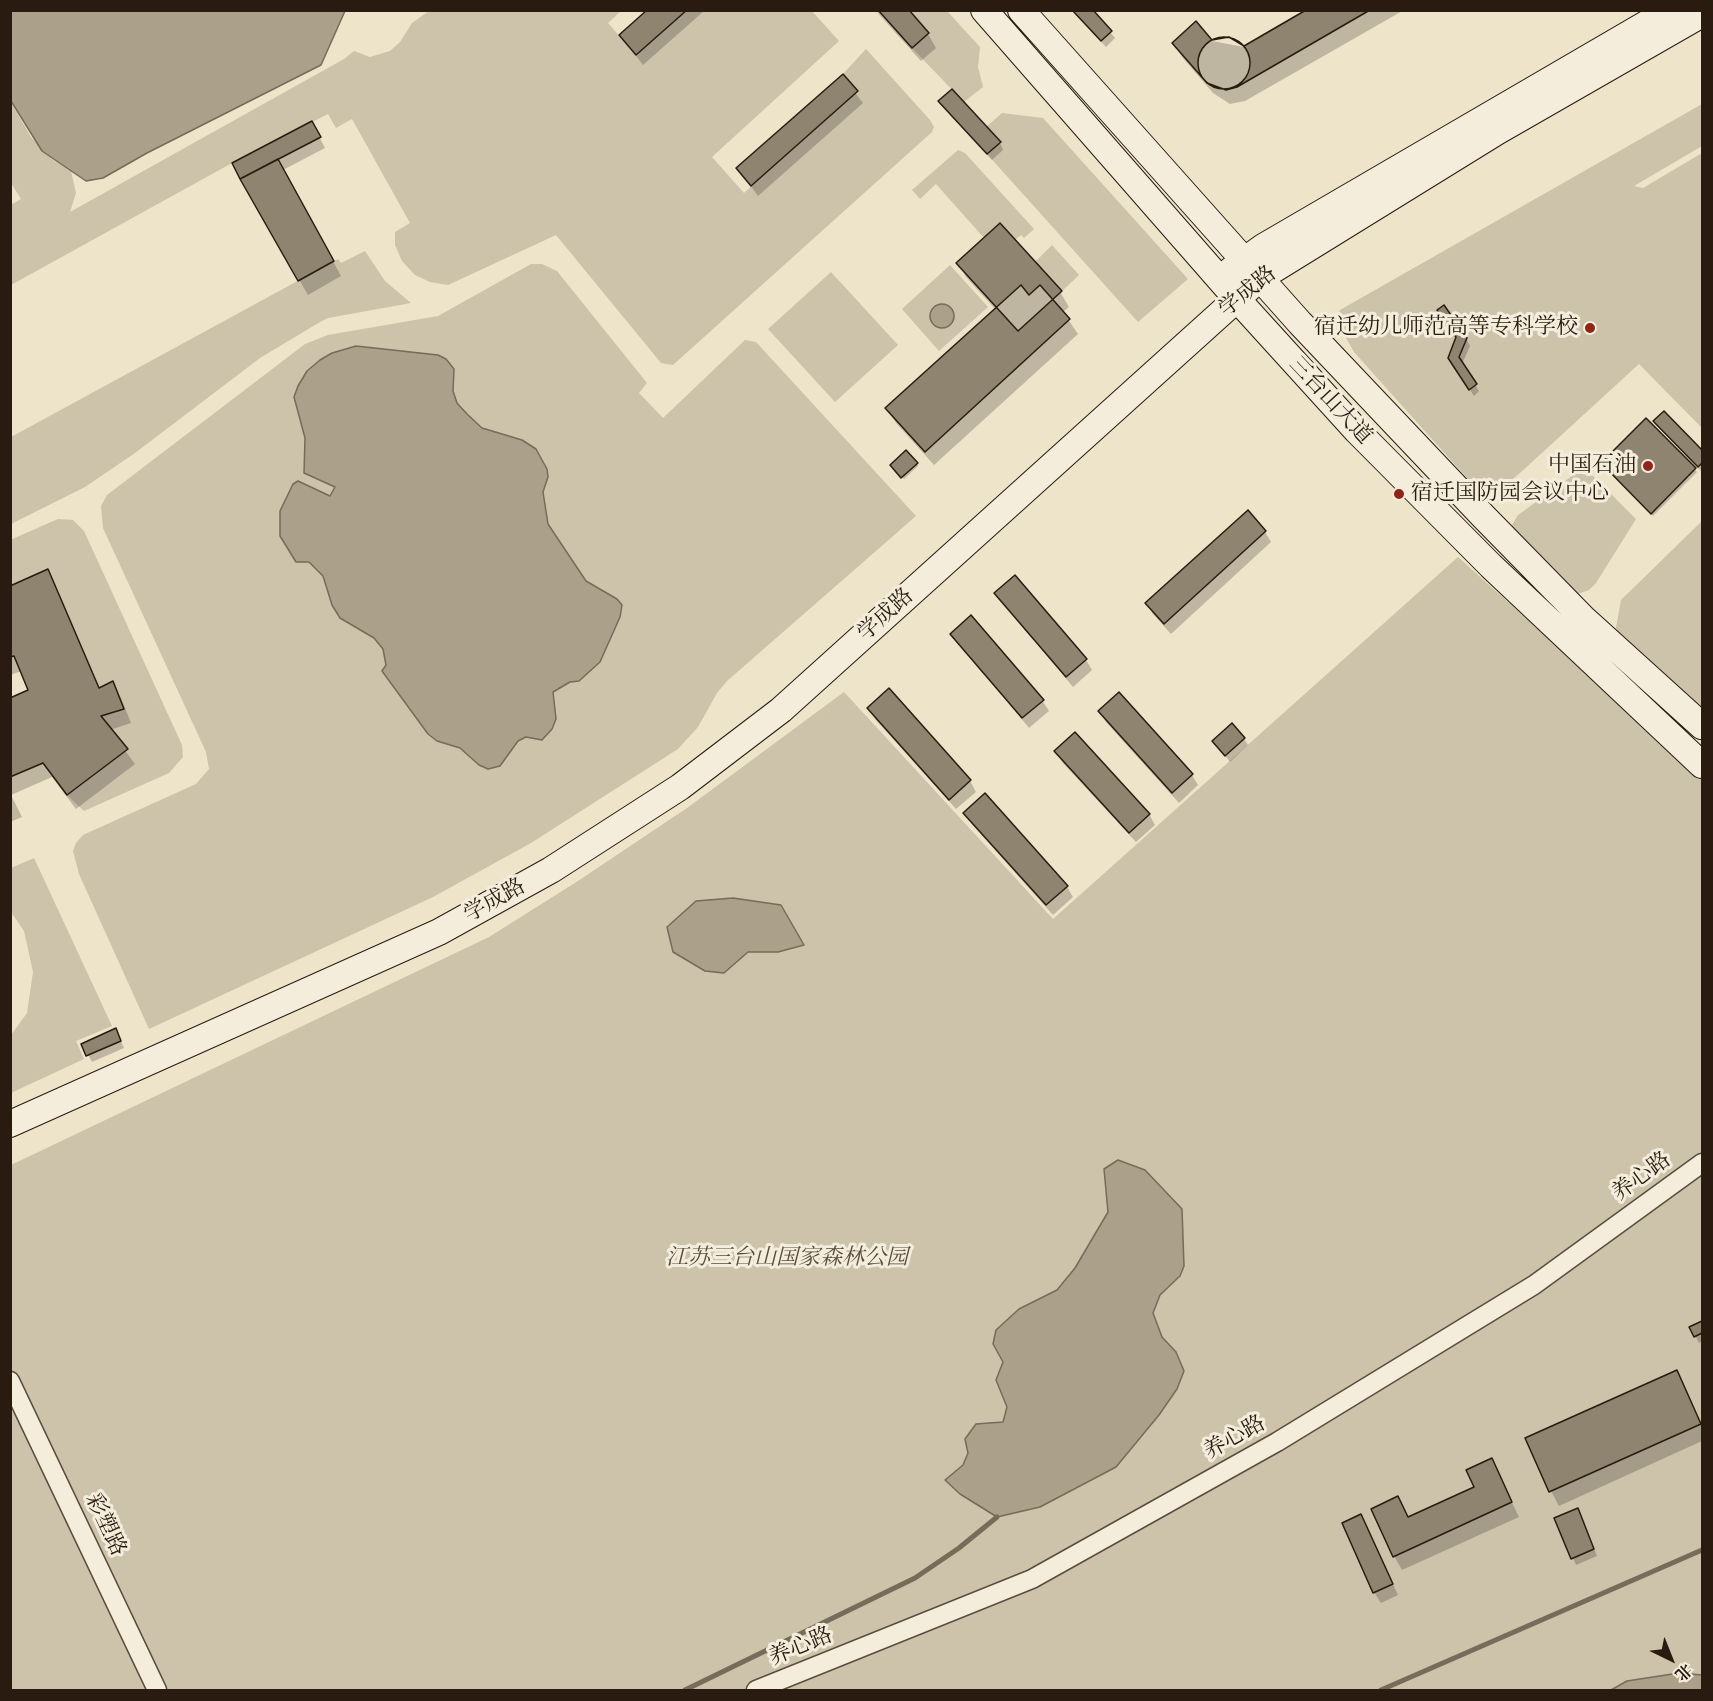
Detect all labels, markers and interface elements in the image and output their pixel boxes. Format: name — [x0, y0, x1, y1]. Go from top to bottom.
street label: 学成路 — [1214, 261, 1282, 323]
place label: 宿迁幼儿师范高等专科学校 — [1314, 315, 1578, 341]
marker: 宿迁幼儿师范高等专科学校 — [1583, 321, 1597, 335]
street label: 三台山大道 — [1283, 352, 1377, 450]
place label: 中国石油 — [1548, 453, 1636, 479]
marker: 中国石油 — [1641, 459, 1655, 473]
place label: 宿迁国防园会议中心 — [1411, 481, 1609, 507]
marker: 宿迁国防园会议中心 — [1392, 487, 1406, 501]
street label: 学成路 — [853, 583, 919, 647]
street label: 学成路 — [460, 873, 530, 929]
street label: 养心路 — [1608, 1147, 1676, 1207]
park label: 江苏三台山国家森林公园 — [666, 1246, 908, 1272]
street label: 养心路 — [1200, 1410, 1270, 1466]
street label: 彩塑路 — [79, 1490, 131, 1560]
street label: 养心路 — [765, 1622, 837, 1672]
north arrow — [1641, 1629, 1701, 1689]
text: 北 — [1671, 1660, 1696, 1685]

